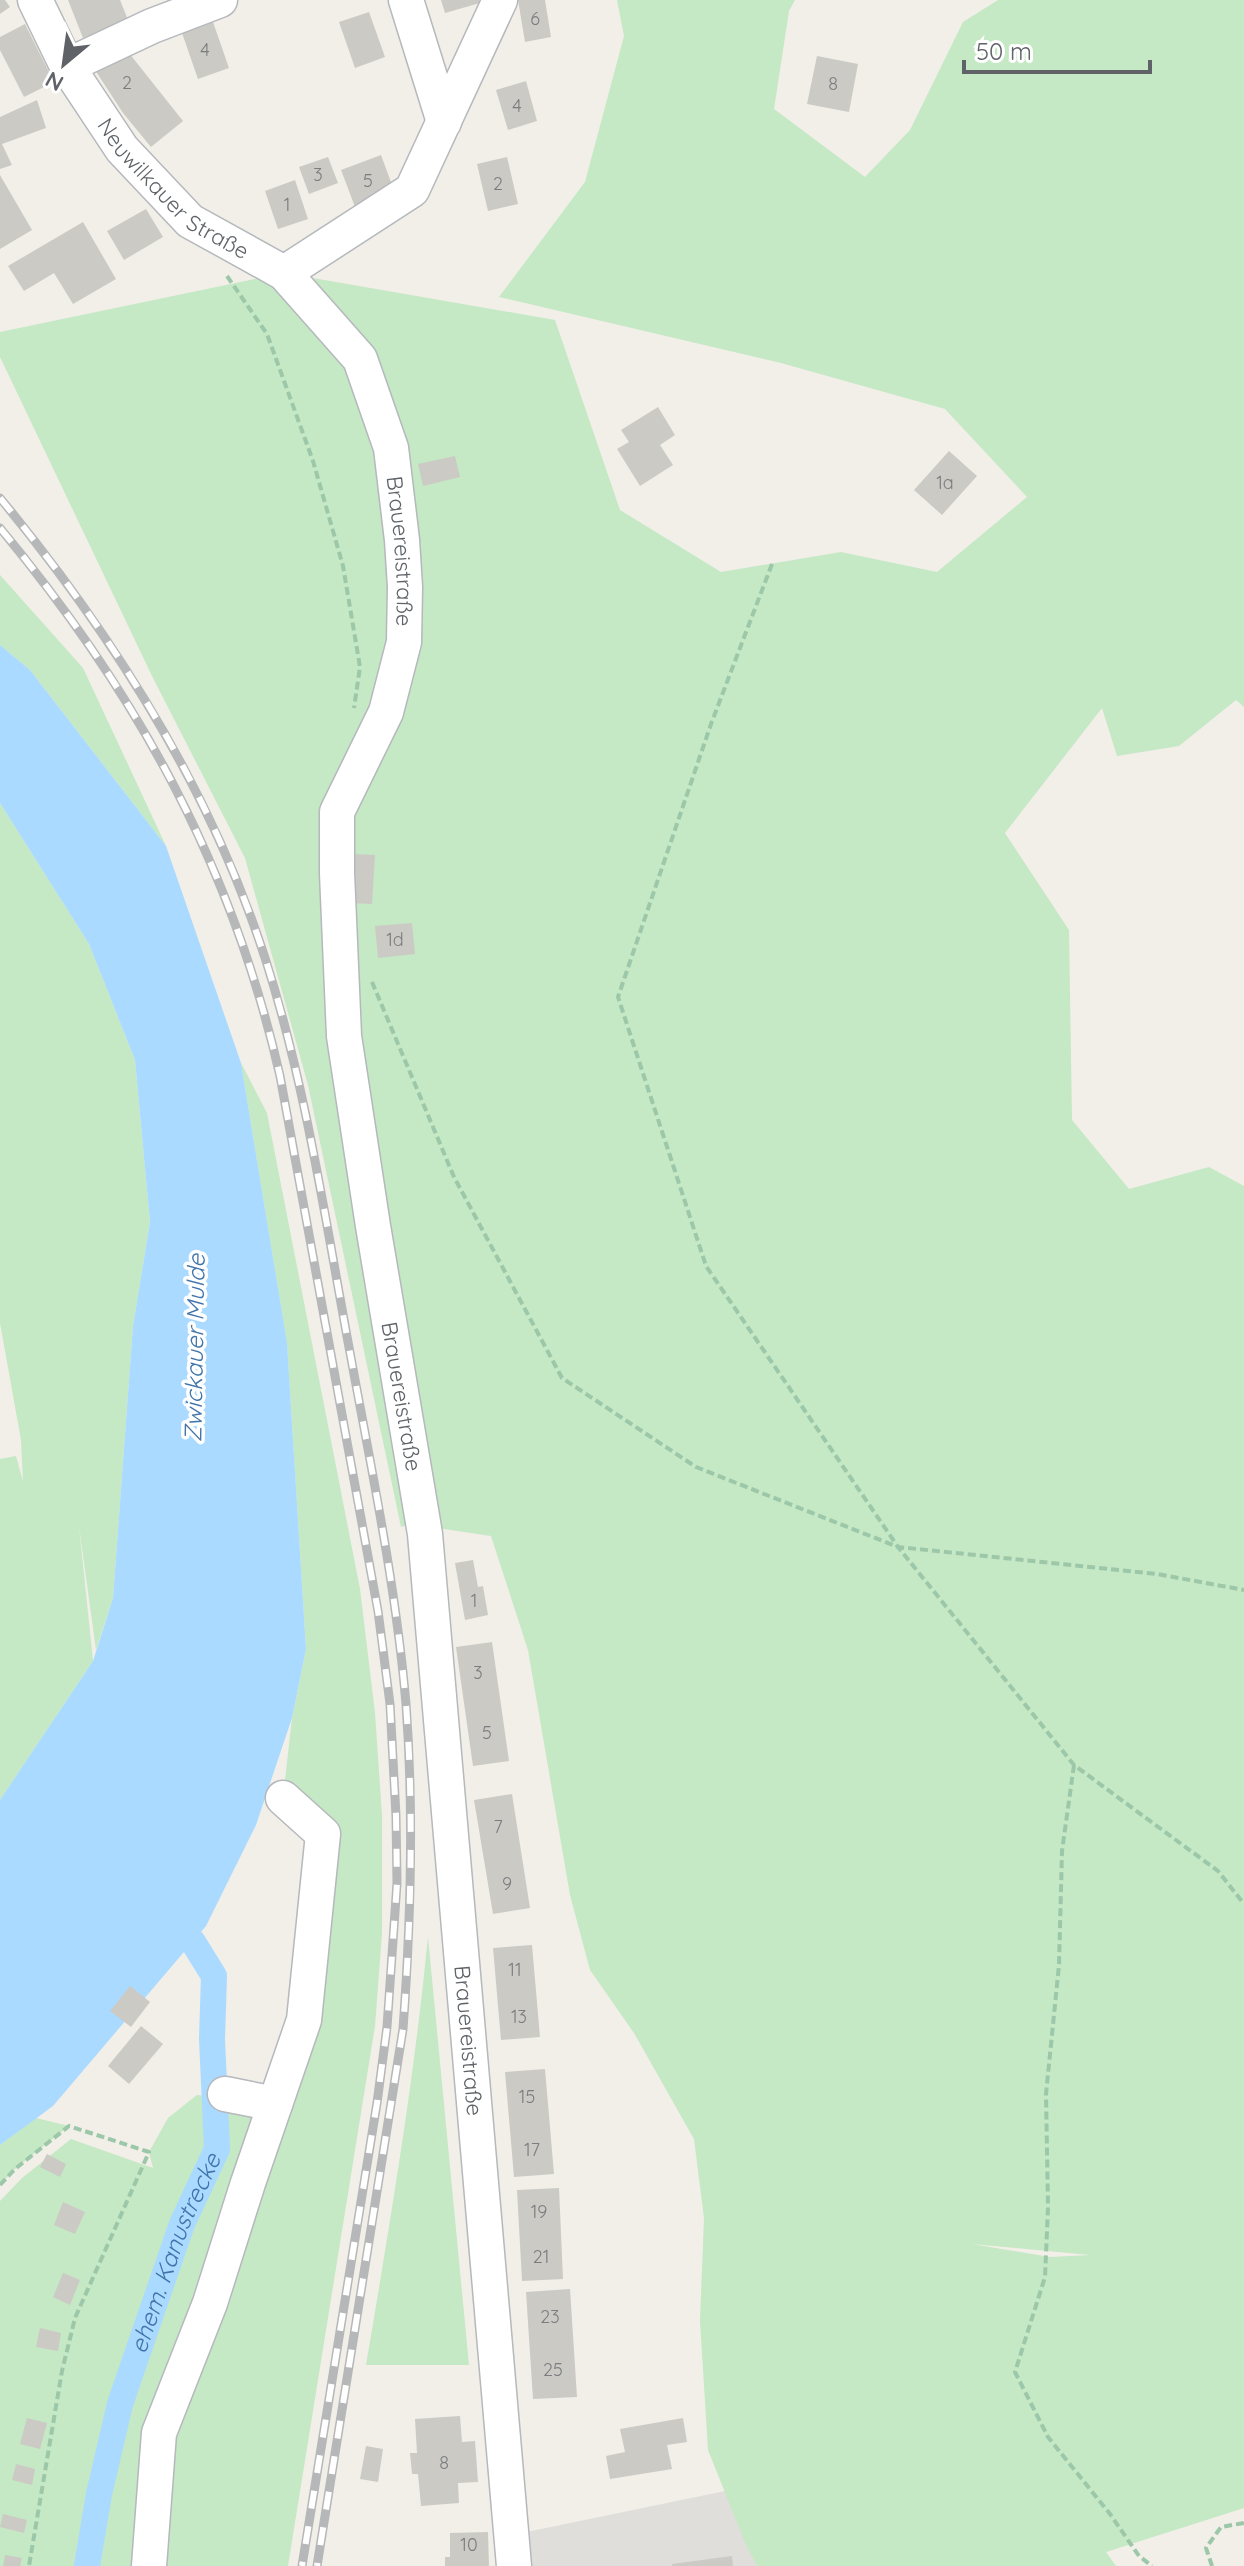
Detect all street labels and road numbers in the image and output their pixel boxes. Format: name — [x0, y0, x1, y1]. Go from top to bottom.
street label: Neuwilkauer Straße — [91, 113, 254, 265]
street label: Brauereistraße — [380, 474, 419, 627]
street label: Brauereistraße — [375, 1320, 428, 1473]
street label: Brauereistraße — [448, 1964, 489, 2117]

